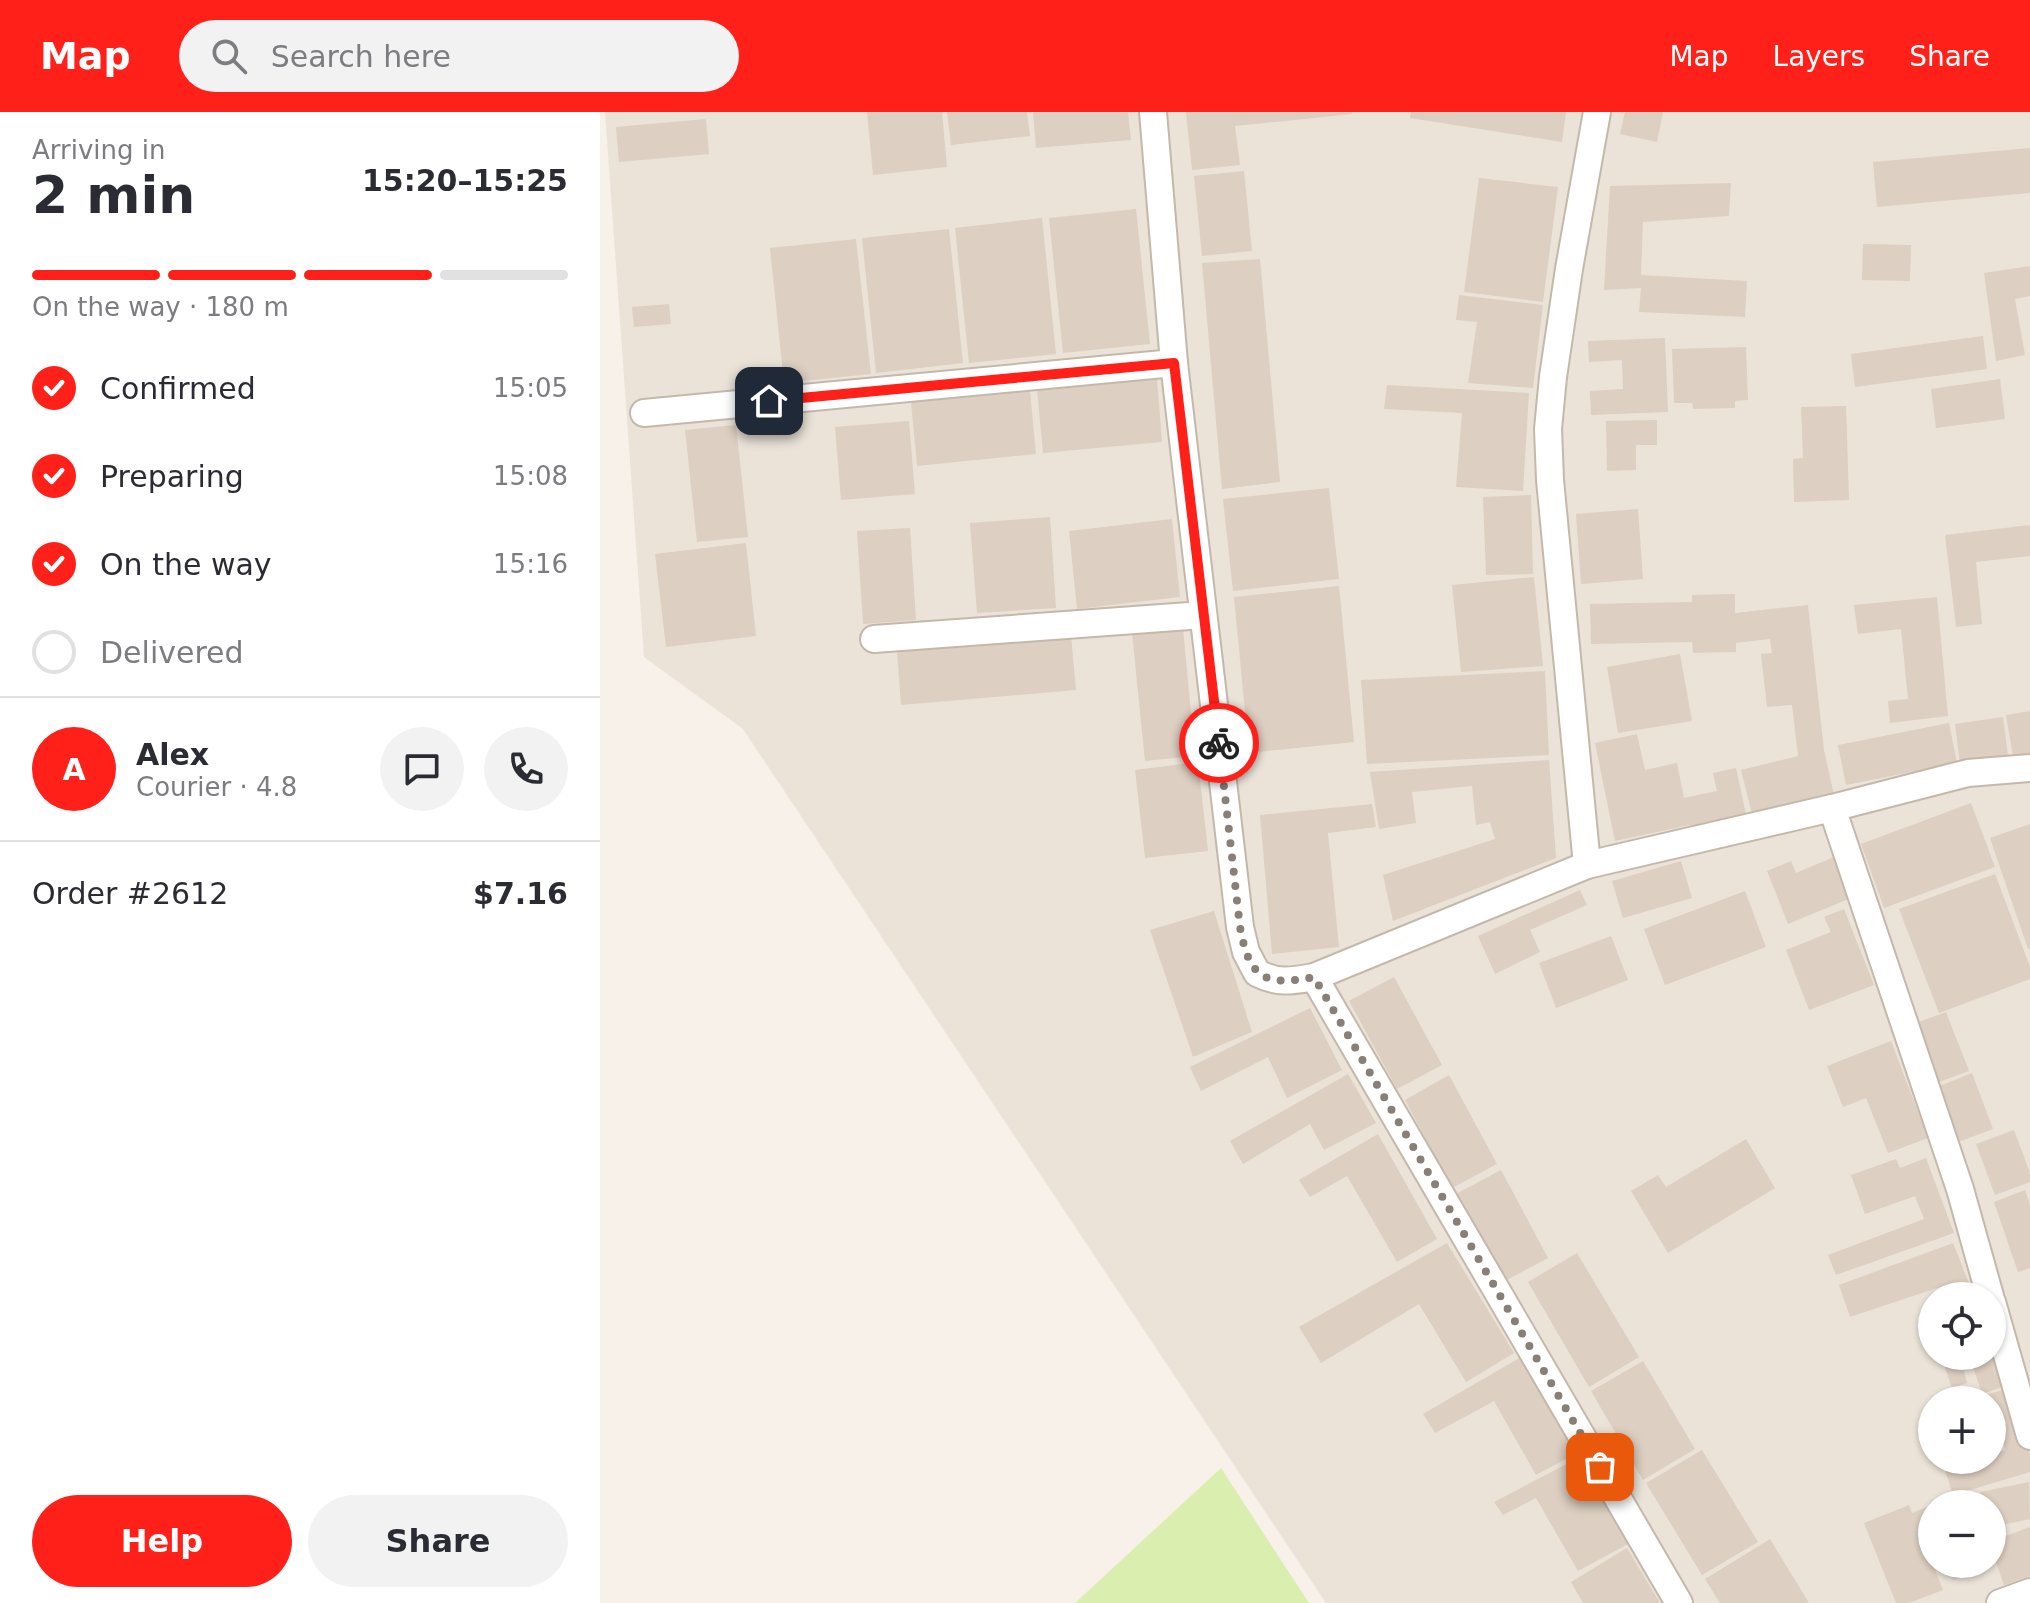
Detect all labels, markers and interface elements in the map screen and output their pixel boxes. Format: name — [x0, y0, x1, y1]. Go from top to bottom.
search box — [179, 20, 739, 92]
text: Map — [40, 34, 131, 78]
icon: search — [207, 34, 251, 78]
text: Search here — [271, 39, 451, 74]
text: Map — [1669, 40, 1729, 73]
text: Layers — [1773, 40, 1865, 73]
text: Share — [1909, 40, 1990, 73]
text: Arriving in — [32, 135, 166, 165]
text: 15:20–15:25 — [362, 163, 568, 198]
text: 2 min — [32, 165, 195, 225]
text: On the way · 180 m — [32, 292, 289, 322]
icon: check — [32, 366, 76, 410]
pin — [735, 367, 803, 435]
text: Confirmed — [100, 371, 256, 406]
text: 15:05 — [493, 373, 568, 403]
icon: home — [747, 379, 791, 423]
icon: check — [32, 454, 76, 498]
text: Preparing — [100, 459, 244, 494]
text: 15:08 — [493, 461, 568, 491]
icon: check — [32, 542, 76, 586]
text: On the way — [100, 547, 272, 582]
text: 15:16 — [493, 549, 568, 579]
text: Delivered — [100, 635, 244, 670]
courier — [1179, 703, 1259, 783]
icon: bike — [1197, 721, 1241, 765]
button: chat — [380, 727, 464, 811]
button: phone — [484, 727, 568, 811]
text: Alex — [136, 737, 209, 772]
text: A — [62, 752, 86, 787]
text: Courier · 4.8 — [136, 772, 297, 802]
text: Order #2612 — [32, 876, 228, 911]
text: $7.16 — [473, 876, 568, 911]
map controls — [1918, 1282, 2006, 1578]
button: locate — [1918, 1282, 2006, 1370]
button: + — [1918, 1386, 2006, 1474]
pin — [1566, 1433, 1634, 1501]
icon: bag — [1578, 1445, 1622, 1489]
button: − — [1918, 1490, 2006, 1578]
button: Help — [32, 1495, 292, 1587]
button: Share — [308, 1495, 568, 1587]

